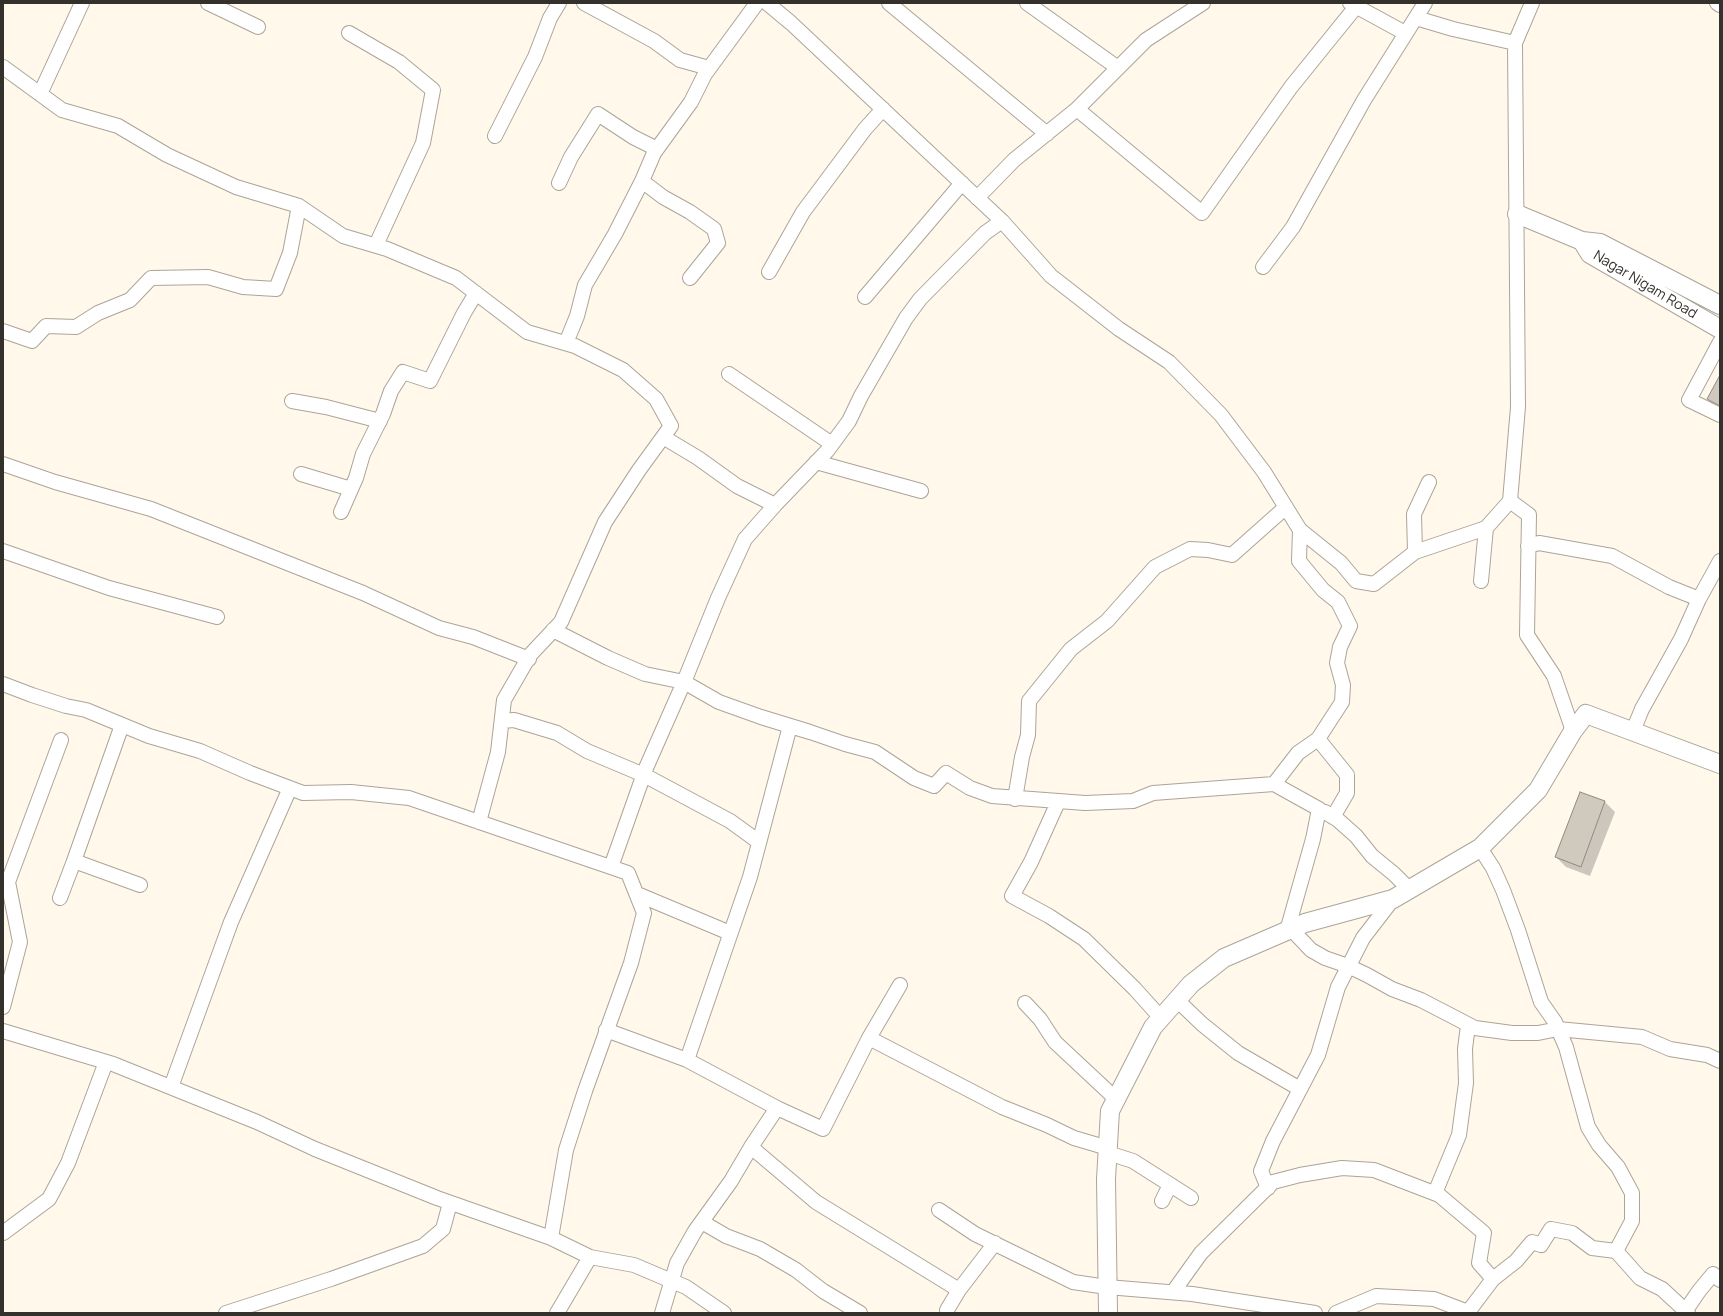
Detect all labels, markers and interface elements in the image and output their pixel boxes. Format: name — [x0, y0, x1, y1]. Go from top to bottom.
street label: Nagar Nigam Road — [1590, 247, 1700, 323]

